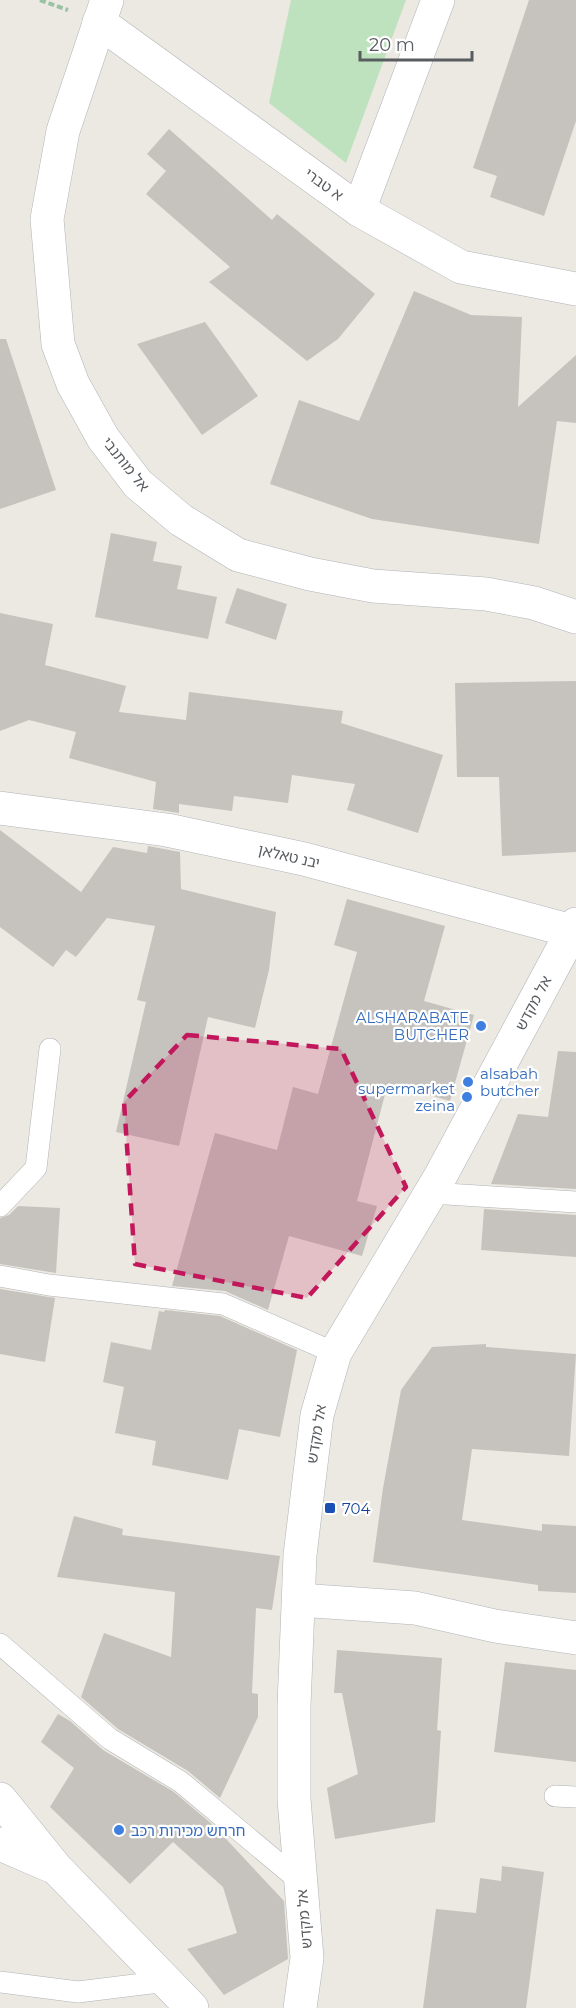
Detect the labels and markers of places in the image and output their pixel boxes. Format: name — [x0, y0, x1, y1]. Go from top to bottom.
place label: ALSHARABATE BUTCHER — [356, 1008, 469, 1044]
marker: ALSHARABATE BUTCHER — [474, 1019, 488, 1033]
place label: alsabah butcher — [480, 1064, 540, 1100]
marker: alsabah butcher — [461, 1075, 475, 1089]
place label: supermarket zeina — [358, 1079, 455, 1115]
marker: supermarket zeina — [460, 1090, 474, 1104]
place label: 704 — [342, 1499, 370, 1518]
marker: 704 — [323, 1501, 337, 1515]
place label: חרחש מכירות רכב — [131, 1821, 245, 1840]
marker: חרחש מכירות רכב — [112, 1823, 126, 1837]

